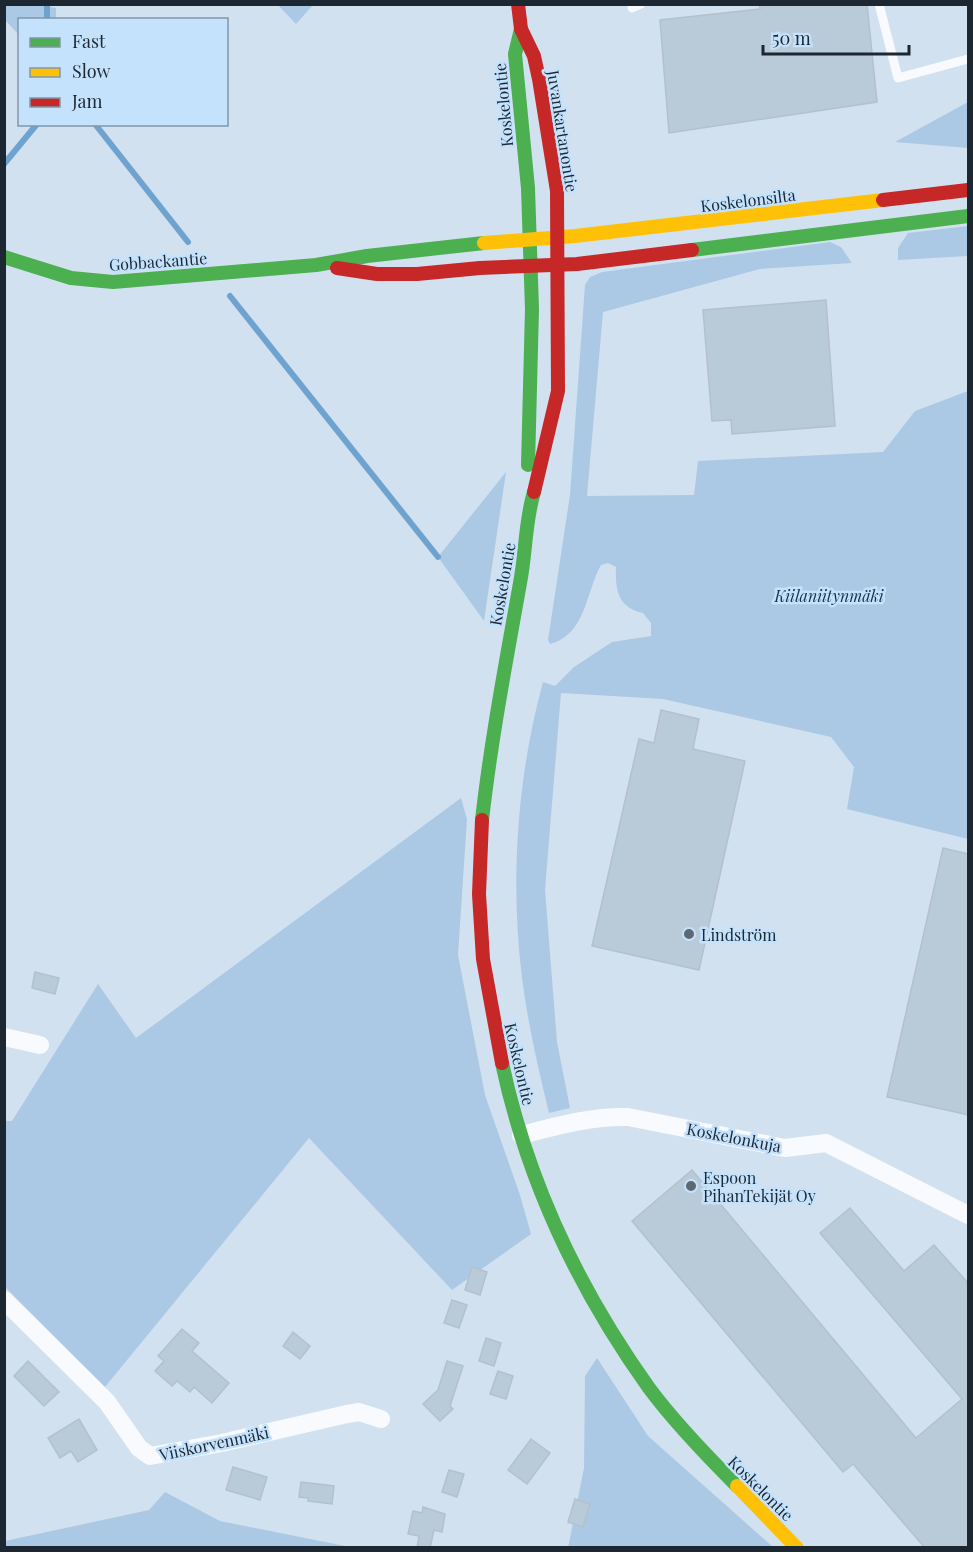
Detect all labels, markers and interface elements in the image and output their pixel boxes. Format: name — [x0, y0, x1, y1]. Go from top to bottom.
legend — [18, 18, 228, 126]
scale bar — [763, 18, 908, 56]
text: 50 m — [772, 26, 811, 50]
text: Fast — [72, 29, 106, 53]
text: Slow — [72, 59, 110, 83]
street label: Koskelontie — [489, 62, 517, 148]
street label: Juvankartanontie — [543, 68, 583, 193]
text: Jam — [71, 89, 102, 113]
street label: Koskelonsilta — [699, 184, 797, 216]
street label: Gobbackantie — [108, 247, 208, 275]
street label: Koskelontie — [484, 541, 520, 627]
park label: Kiilaniitynmäki — [773, 585, 885, 606]
place label: Lindström — [701, 924, 777, 945]
marker: Lindström — [682, 927, 696, 941]
street label: Koskelontie — [500, 1021, 540, 1107]
street label: Koskelonkuja — [685, 1118, 783, 1156]
place label: Espoon PihanTekijät Oy — [703, 1167, 816, 1206]
marker: Espoon PihanTekijät Oy — [684, 1179, 698, 1193]
street label: Viiskorvenmäki — [156, 1421, 271, 1465]
street label: Koskelontie — [724, 1451, 798, 1525]

